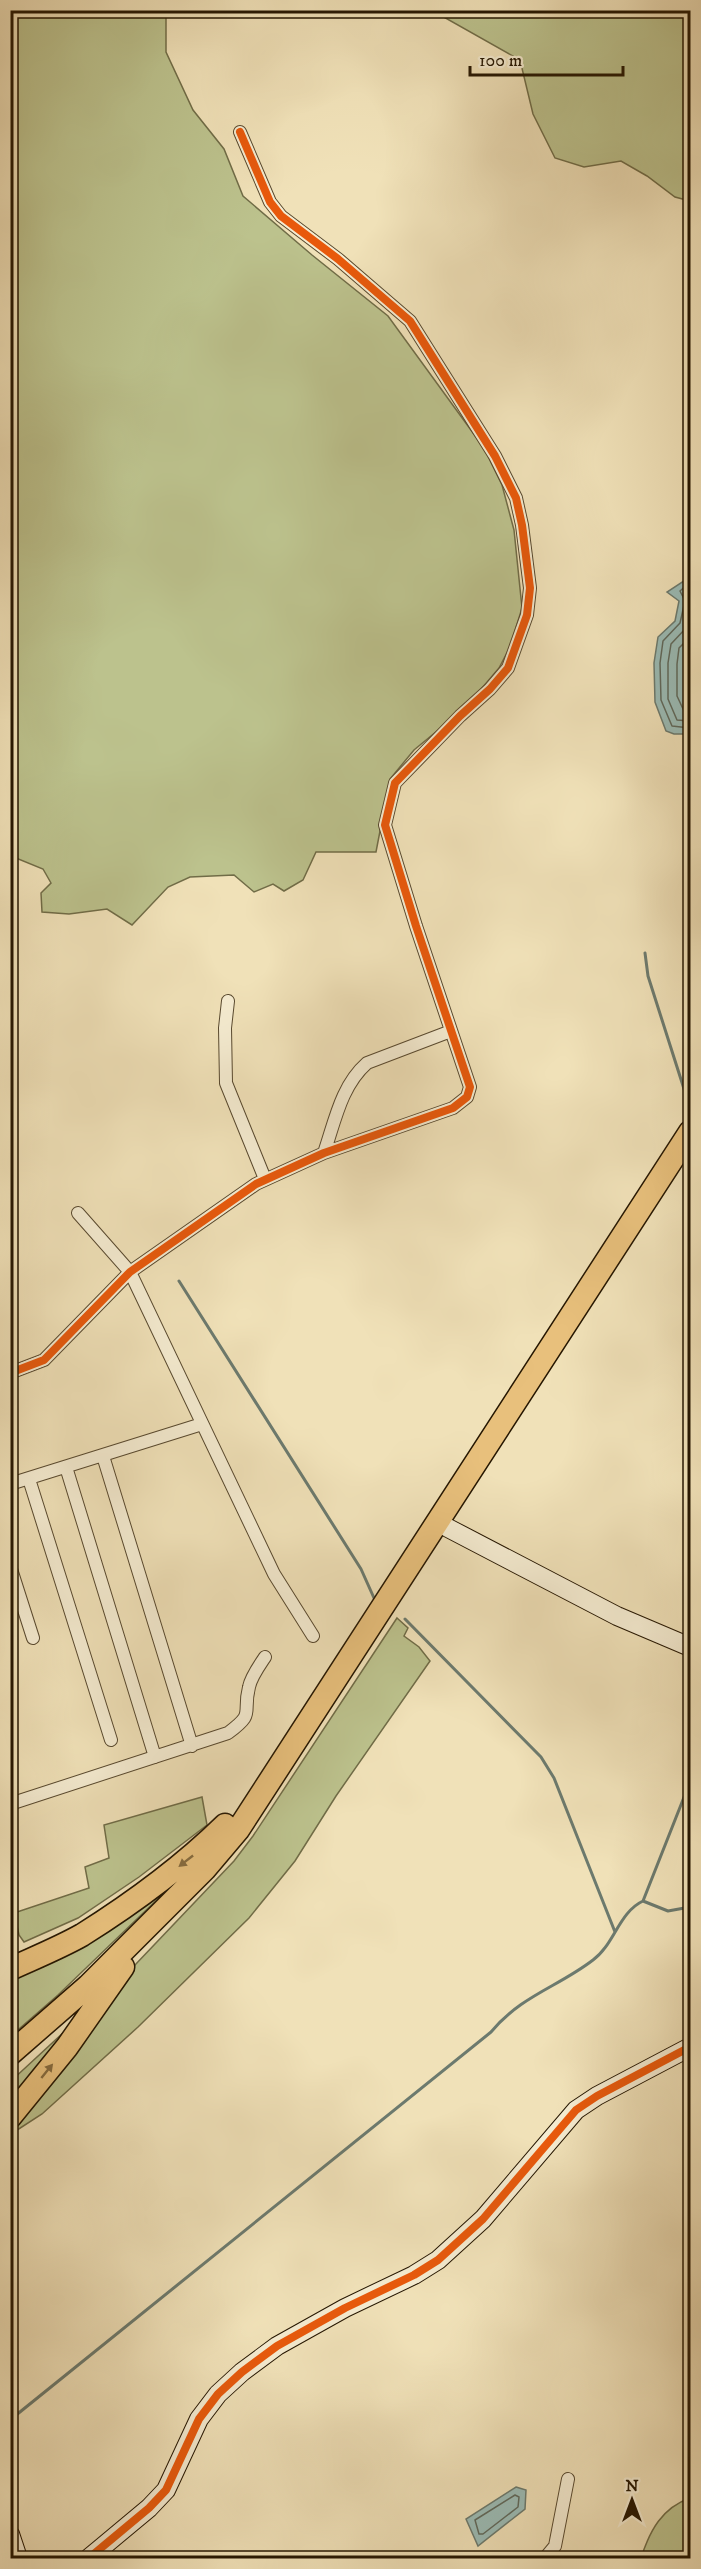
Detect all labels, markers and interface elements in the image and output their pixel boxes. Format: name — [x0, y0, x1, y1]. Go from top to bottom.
scale bar — [470, 39, 623, 77]
text: 100 m — [479, 50, 522, 72]
one-way arrow — [178, 1855, 193, 1867]
one-way arrow — [41, 2063, 54, 2079]
north arrow — [602, 2470, 662, 2530]
text: N — [625, 2476, 639, 2496]

